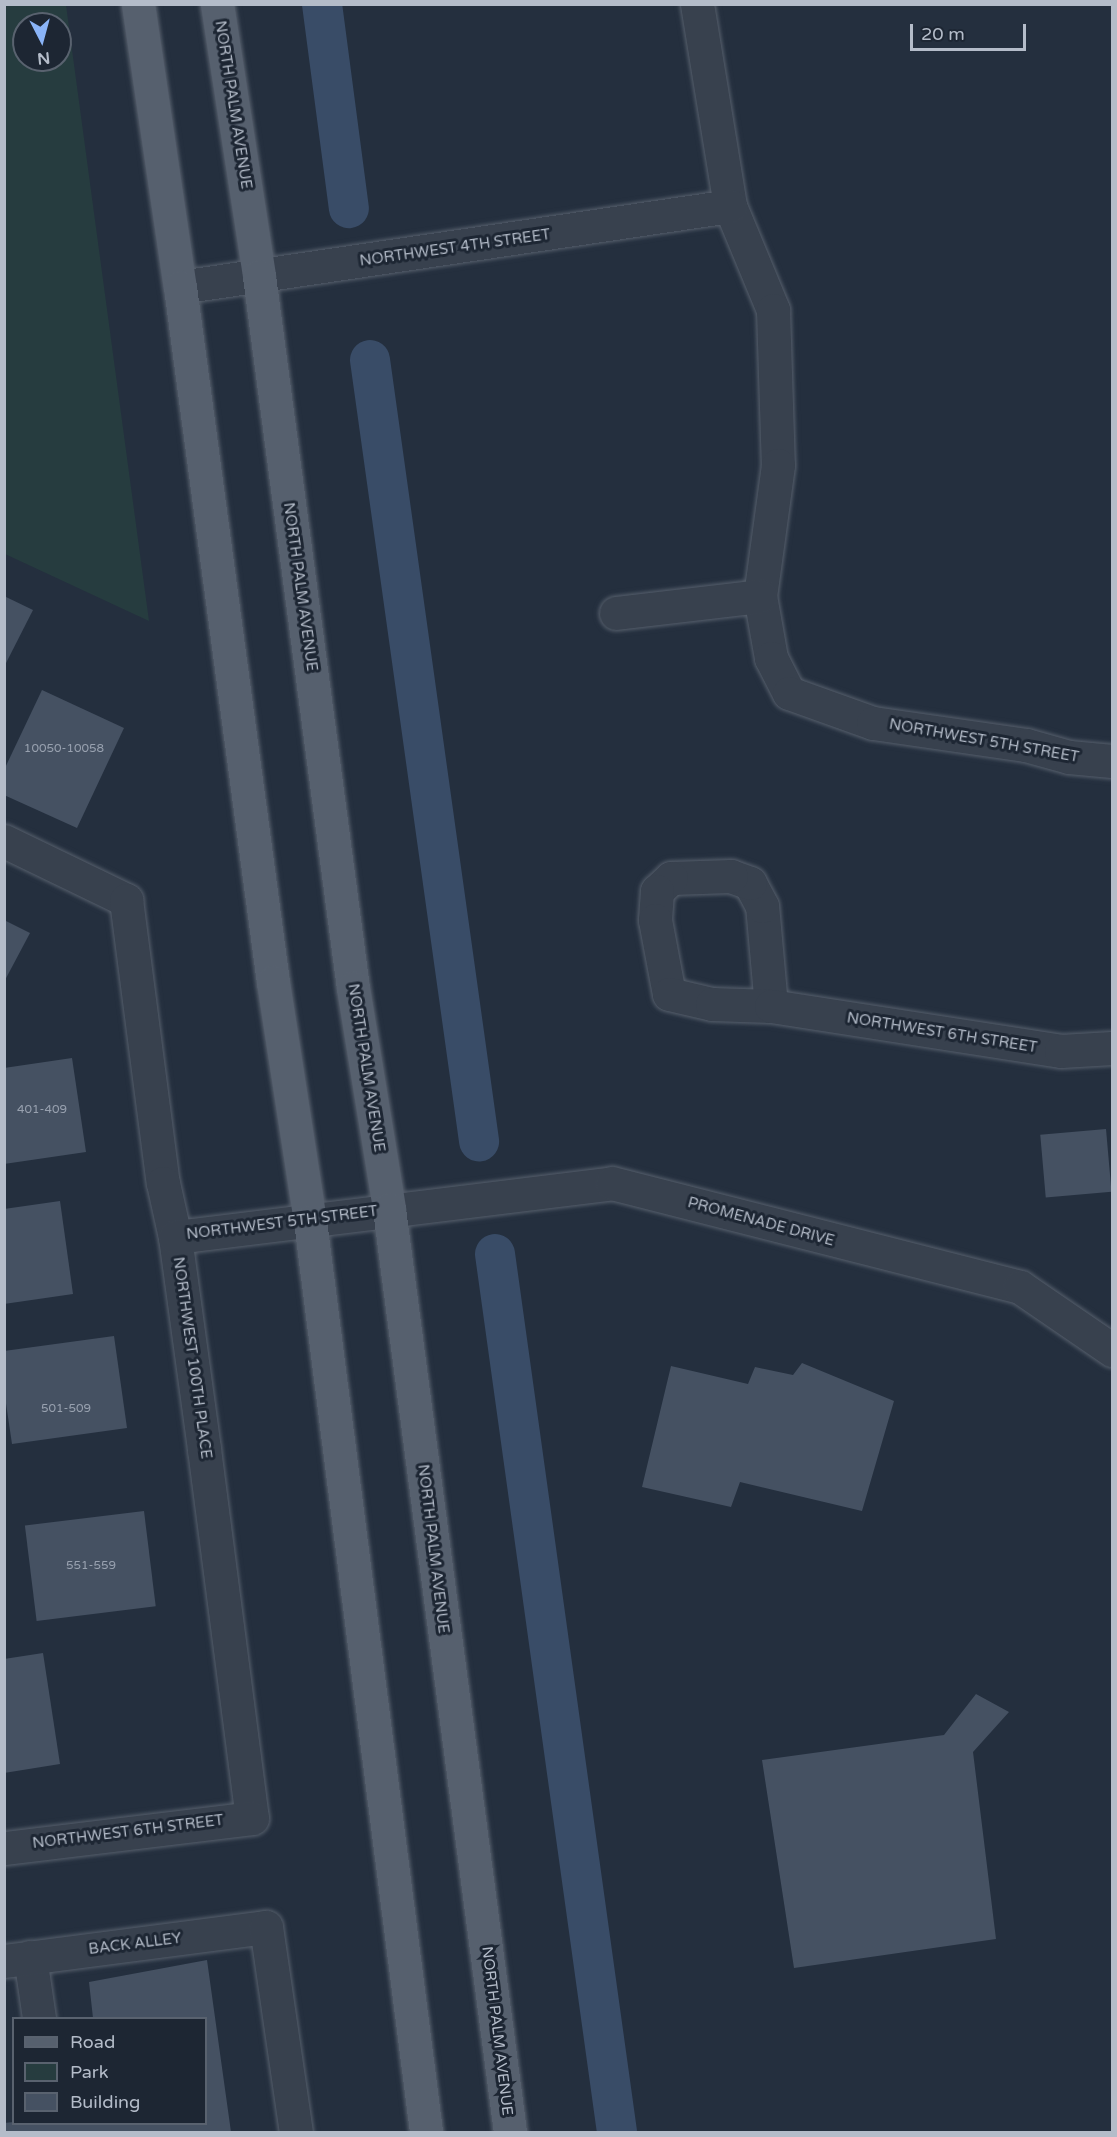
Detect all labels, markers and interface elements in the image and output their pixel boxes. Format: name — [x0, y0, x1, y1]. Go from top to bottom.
north arrow — [12, 12, 72, 72]
scale bar — [913, 12, 1028, 50]
street label: NORTH PALM AVENUE — [211, 19, 255, 191]
text: 20 m — [921, 23, 965, 45]
text: N — [36, 47, 51, 69]
street label: NORTHWEST 4TH STREET — [358, 226, 552, 270]
street label: NORTH PALM AVENUE — [279, 501, 321, 673]
street label: NORTHWEST 5TH STREET — [888, 715, 1080, 767]
house number: 10050-10058 — [24, 742, 104, 756]
street label: NORTH PALM AVENUE — [344, 982, 388, 1154]
street label: NORTHWEST 6TH STREET — [846, 1009, 1038, 1057]
house number: 401-409 — [17, 1103, 67, 1117]
street label: PROMENADE DRIVE — [686, 1194, 836, 1250]
street label: NORTHWEST 5TH STREET — [185, 1202, 379, 1244]
street label: NORTHWEST 100TH PLACE — [169, 1256, 215, 1460]
house number: 501-509 — [41, 1402, 91, 1416]
street label: NORTH PALM AVENUE — [414, 1463, 452, 1635]
house number: 551-559 — [66, 1559, 116, 1573]
street label: NORTHWEST 6TH STREET — [31, 1811, 225, 1853]
street label: BACK ALLEY — [88, 1929, 182, 1959]
street label: NORTH PALM AVENUE — [478, 1945, 516, 2117]
legend — [12, 2017, 207, 2125]
text: Road — [70, 2031, 115, 2053]
text: Park — [70, 2061, 108, 2083]
text: Building — [70, 2091, 140, 2113]

